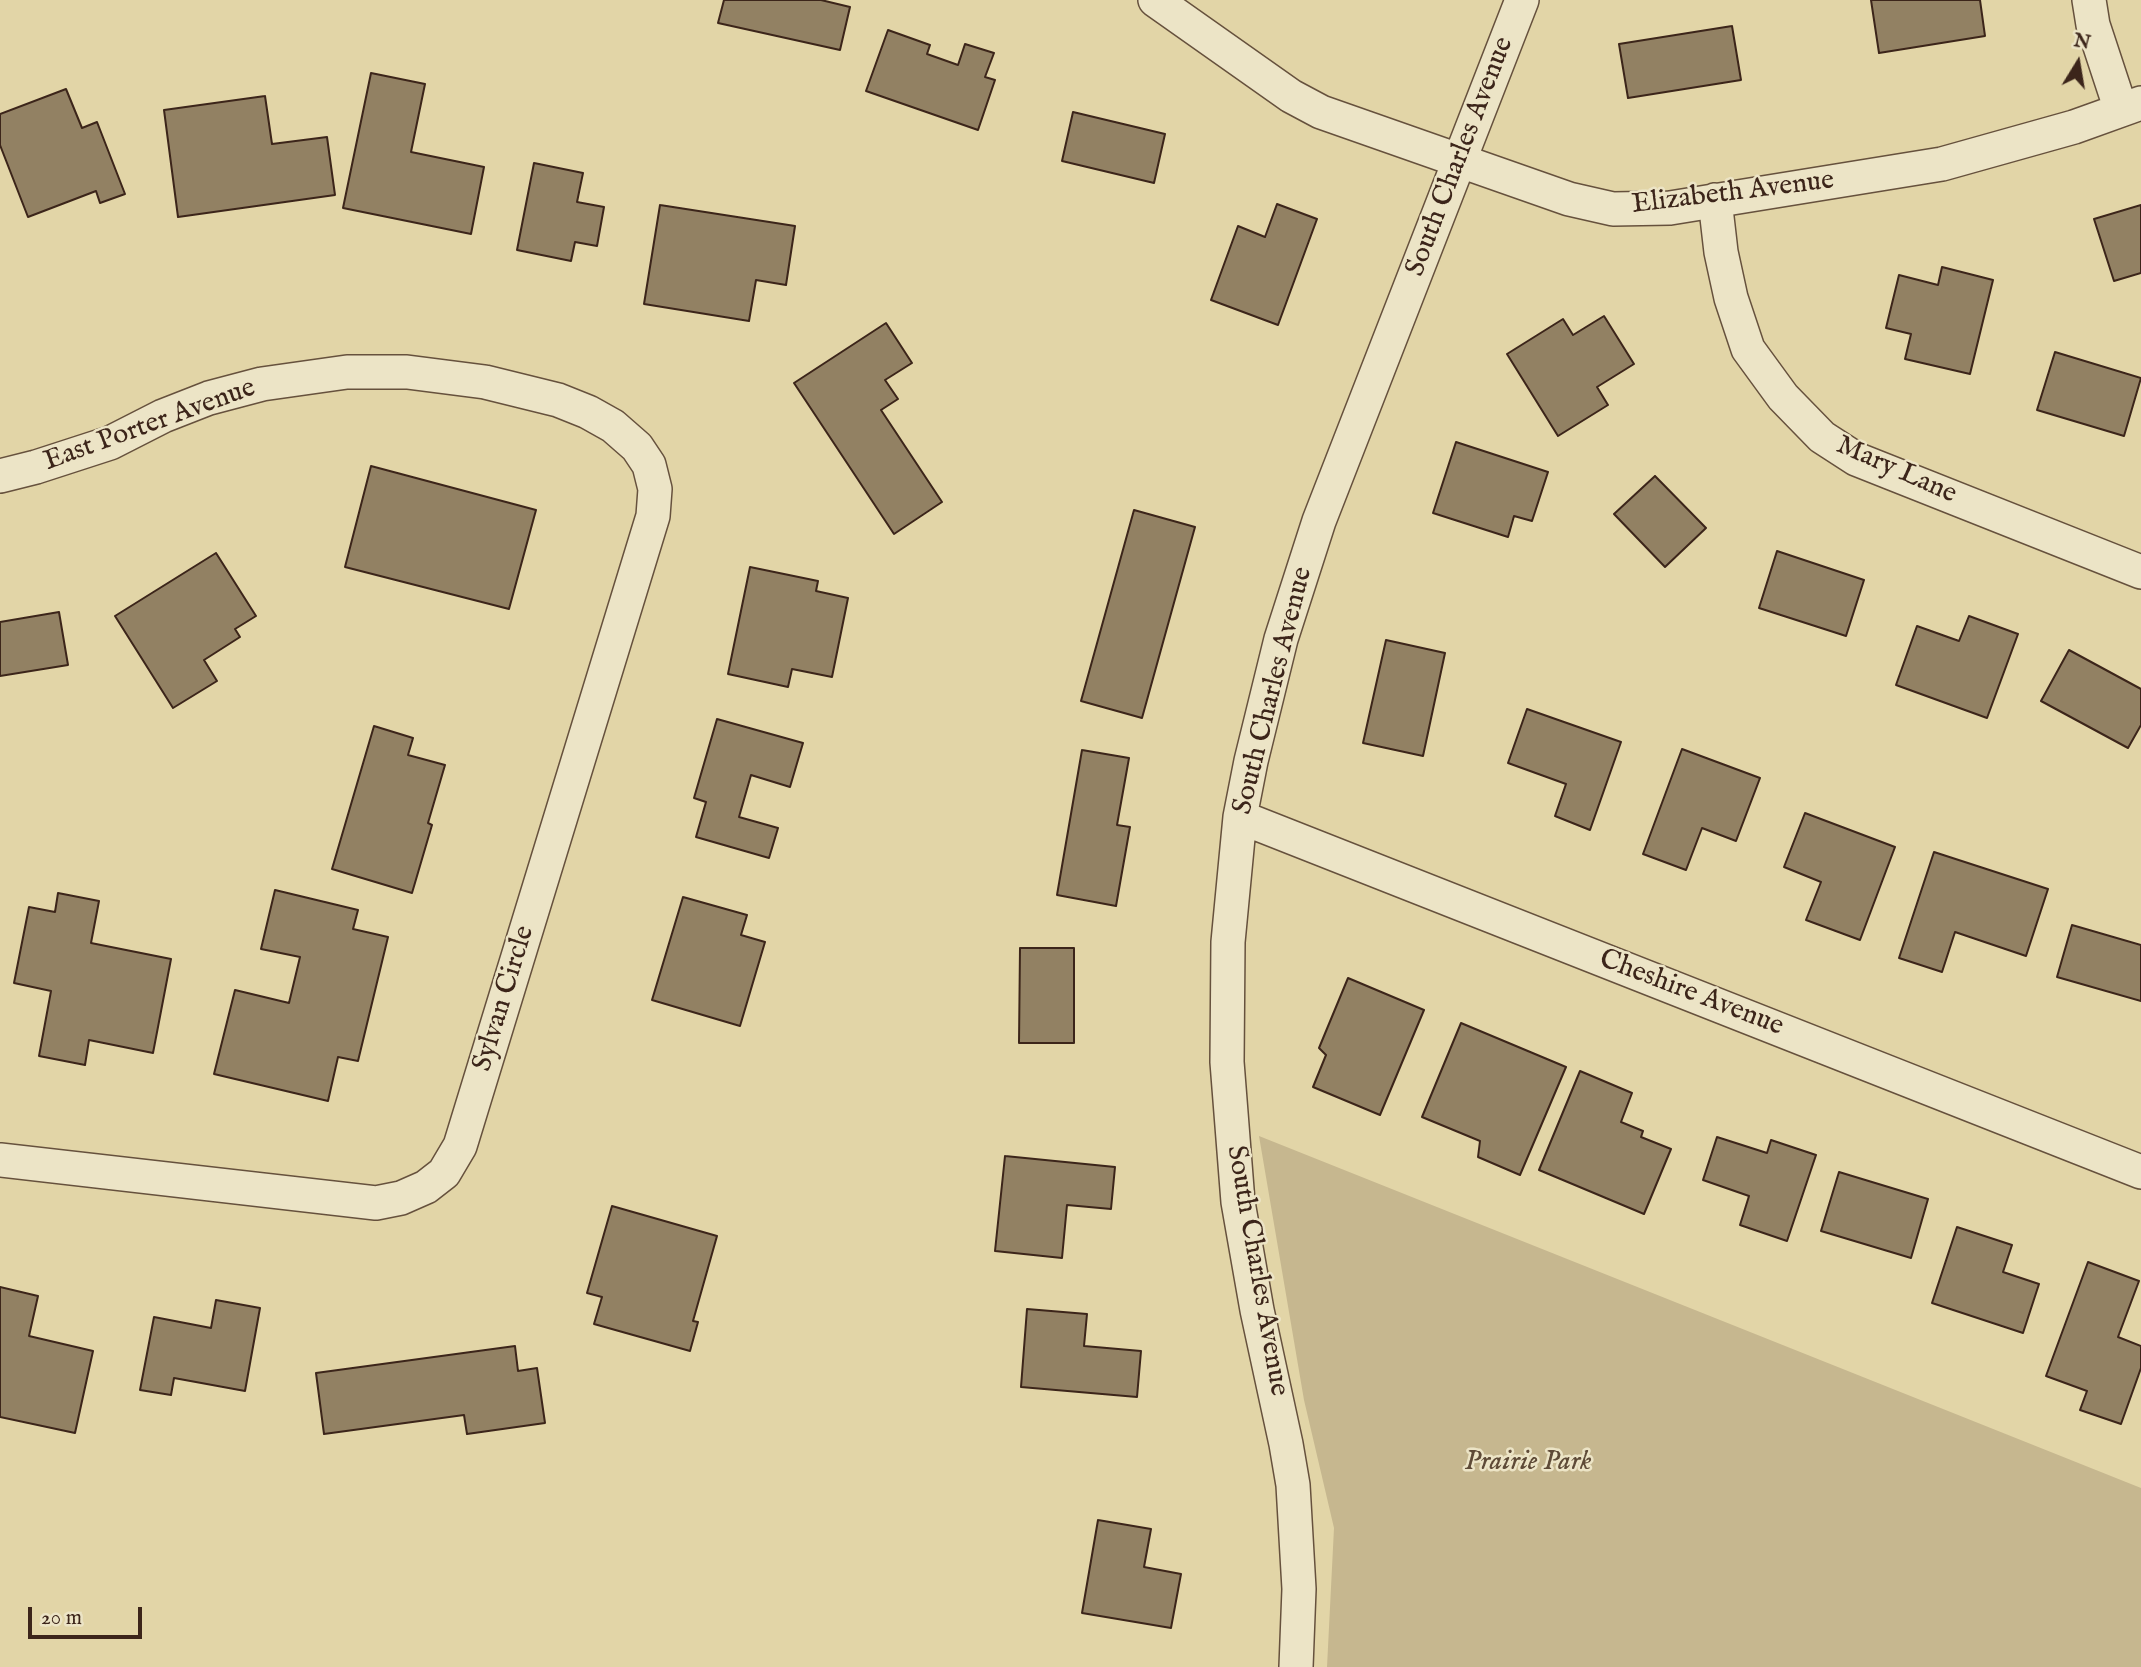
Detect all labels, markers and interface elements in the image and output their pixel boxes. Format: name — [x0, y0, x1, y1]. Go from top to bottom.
north arrow — [2043, 28, 2113, 98]
text: N — [2072, 29, 2092, 56]
street label: South Charles Avenue — [1400, 33, 1522, 281]
street label: Elizabeth Avenue — [1630, 165, 1836, 223]
street label: East Porter Avenue — [40, 372, 260, 480]
street label: Mary Lane — [1831, 430, 1961, 512]
street label: South Charles Avenue — [1227, 564, 1321, 818]
street label: Sylvan Circle — [467, 922, 543, 1076]
street label: Cheshire Avenue — [1594, 943, 1788, 1045]
street label: South Charles Avenue — [1217, 1143, 1295, 1399]
park label: Prairie Park — [1465, 1446, 1591, 1480]
scale bar — [32, 1594, 145, 1638]
text: 20 m — [41, 1605, 82, 1632]

